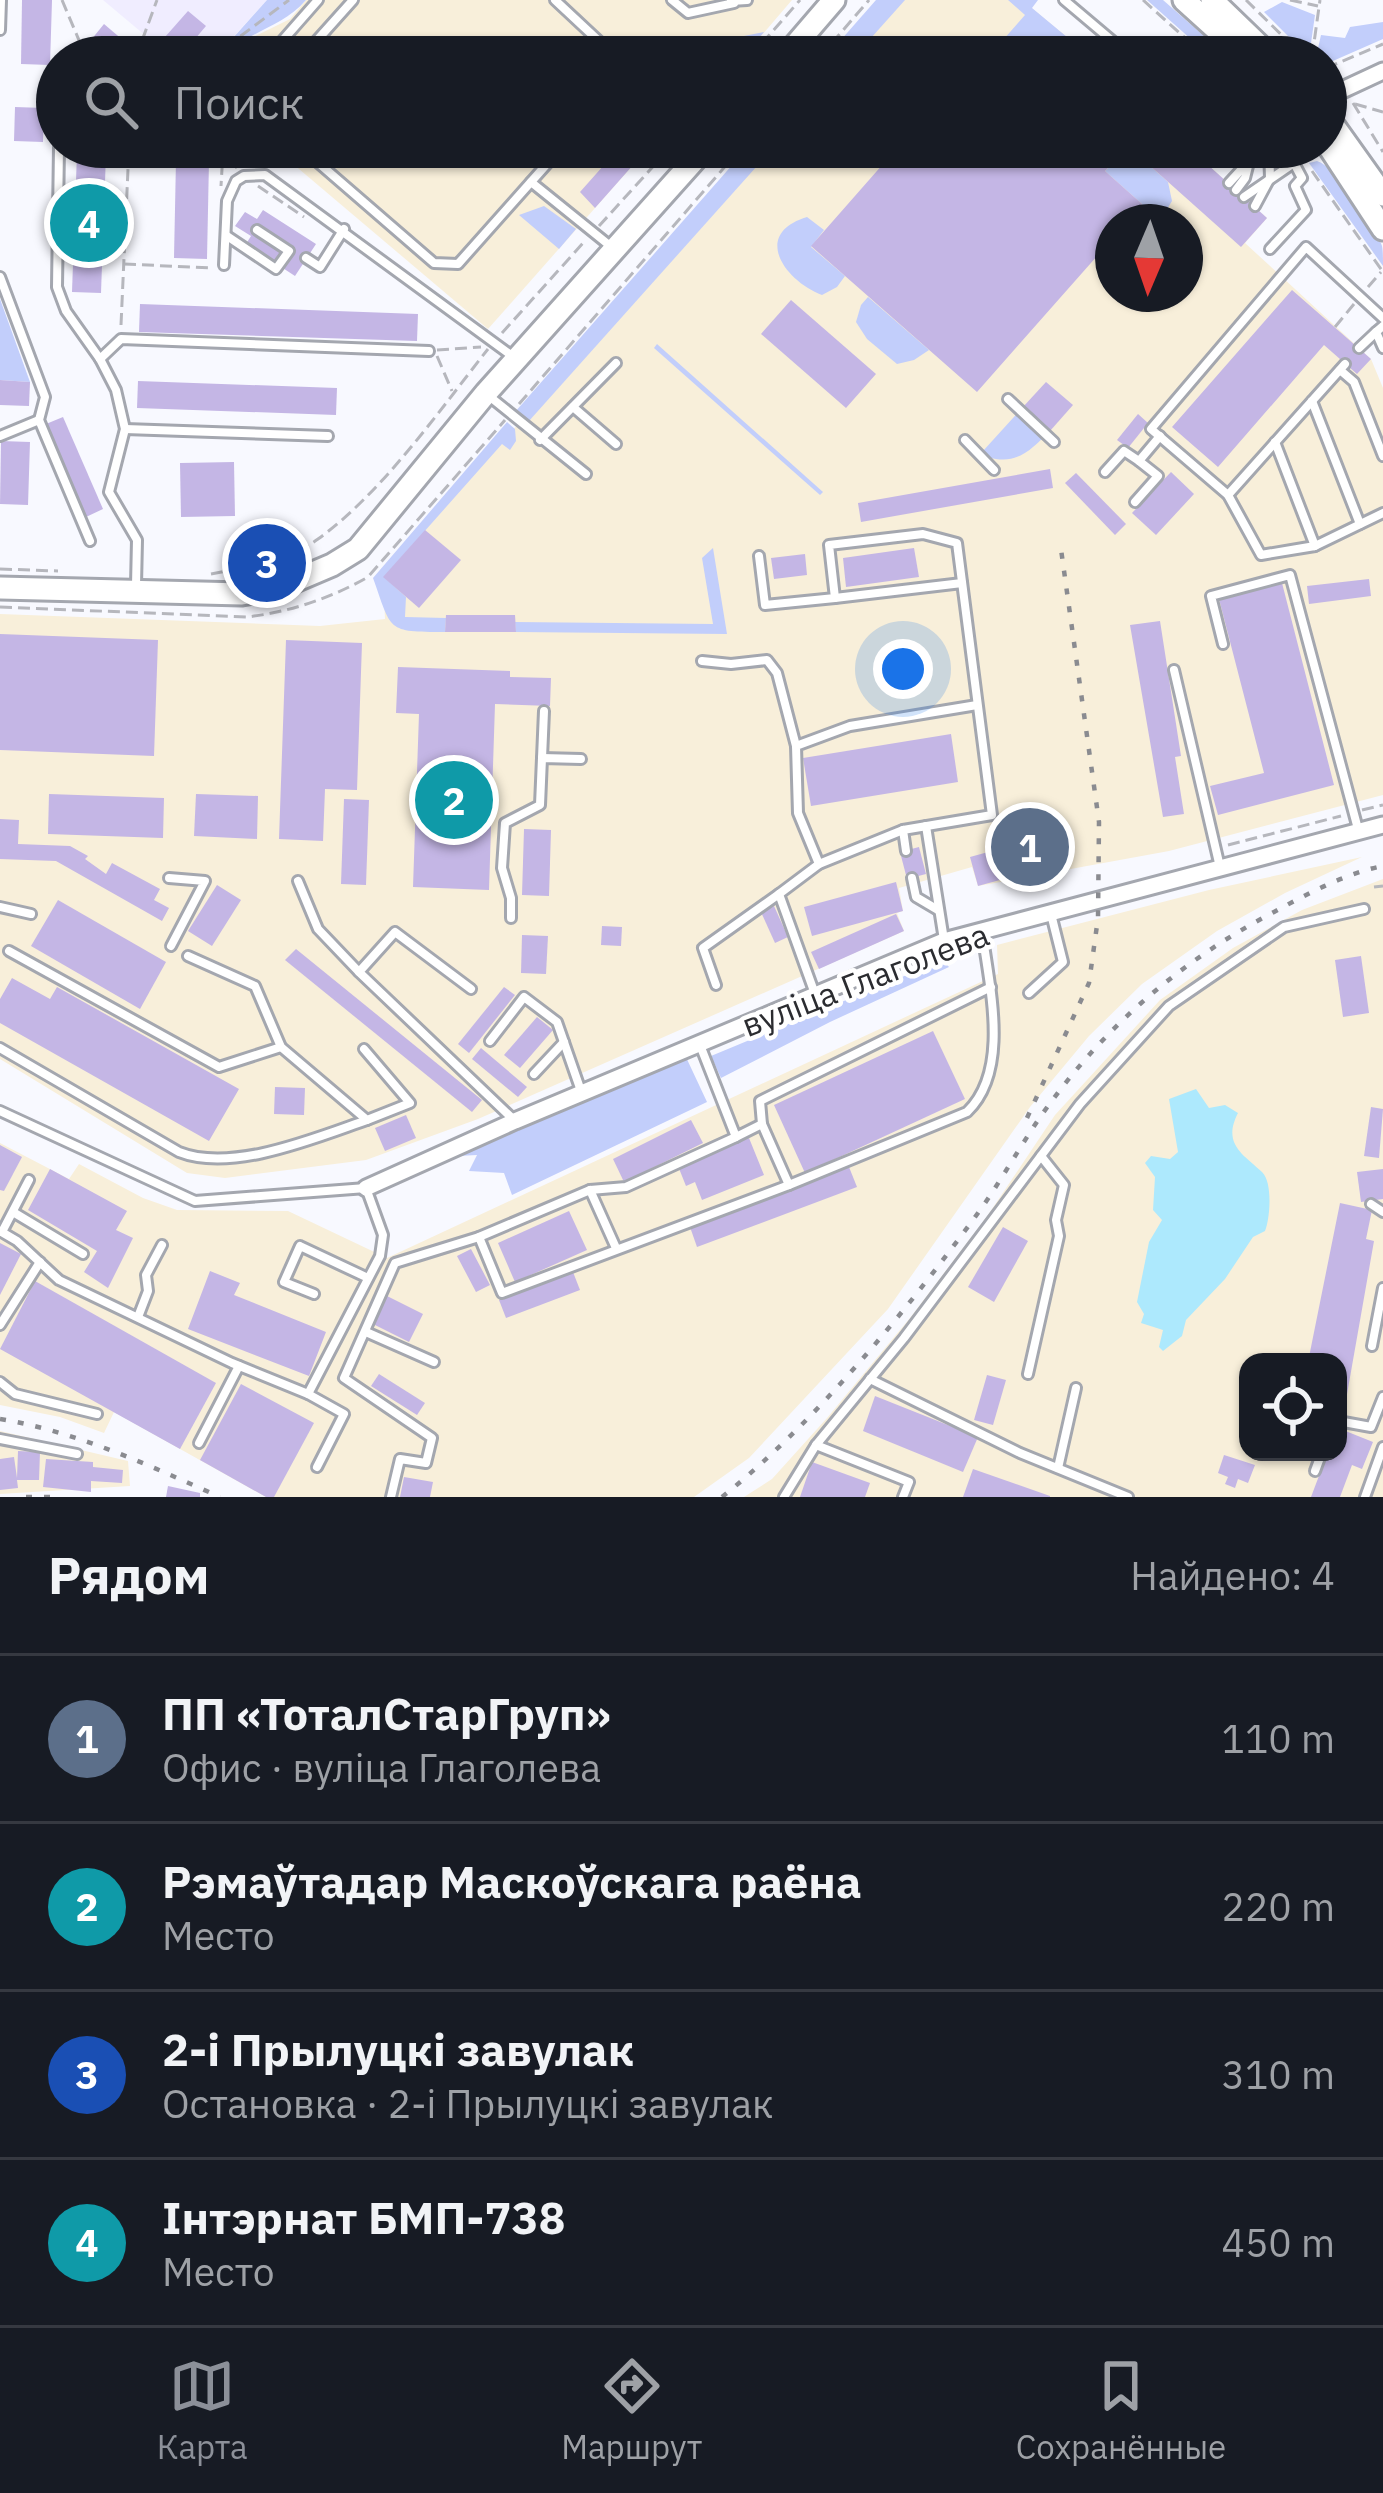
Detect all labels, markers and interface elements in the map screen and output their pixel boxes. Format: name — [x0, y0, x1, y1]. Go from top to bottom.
search box — [36, 36, 1347, 168]
icon: search — [78, 69, 144, 135]
text: Поиск — [174, 73, 304, 131]
pin: 4 — [50, 178, 128, 268]
north arrow — [1095, 204, 1203, 312]
pin: 3 — [228, 518, 306, 608]
your location — [873, 639, 933, 699]
pin: 2 — [415, 755, 493, 845]
pin: 1 — [991, 802, 1069, 892]
street label: вуліца Глаголева — [735, 912, 995, 1046]
map controls — [1239, 1353, 1347, 1461]
button: locate — [1239, 1353, 1347, 1461]
text: Рядом — [48, 1542, 210, 1608]
text: Найдено: 4 — [1130, 1550, 1335, 1601]
text: ПП «ТоталСтарГруп» — [162, 1684, 611, 1742]
text: 1 — [75, 1713, 99, 1764]
text: 110 m — [1222, 1713, 1335, 1764]
text: Офис · вуліца Глаголева — [162, 1742, 601, 1793]
text: Рэмаўтадар Маскоўскага раёна — [162, 1852, 861, 1910]
text: 2 — [75, 1881, 99, 1932]
text: 220 m — [1222, 1881, 1335, 1932]
text: Место — [162, 1910, 275, 1961]
text: 2-і Прылуцкі завулак — [162, 2020, 634, 2078]
text: 3 — [75, 2049, 99, 2100]
text: 310 m — [1222, 2049, 1335, 2100]
text: Остановка · 2-і Прылуцкі завулак — [162, 2078, 774, 2129]
text: Інтэрнат БМП-738 — [162, 2188, 565, 2246]
text: 4 — [75, 2217, 99, 2268]
text: 450 m — [1222, 2217, 1335, 2268]
text: Место — [162, 2246, 275, 2297]
tab: Карта — [157, 2353, 248, 2468]
tab: Маршрут — [561, 2353, 702, 2468]
tab: Сохранённые — [1016, 2353, 1226, 2468]

